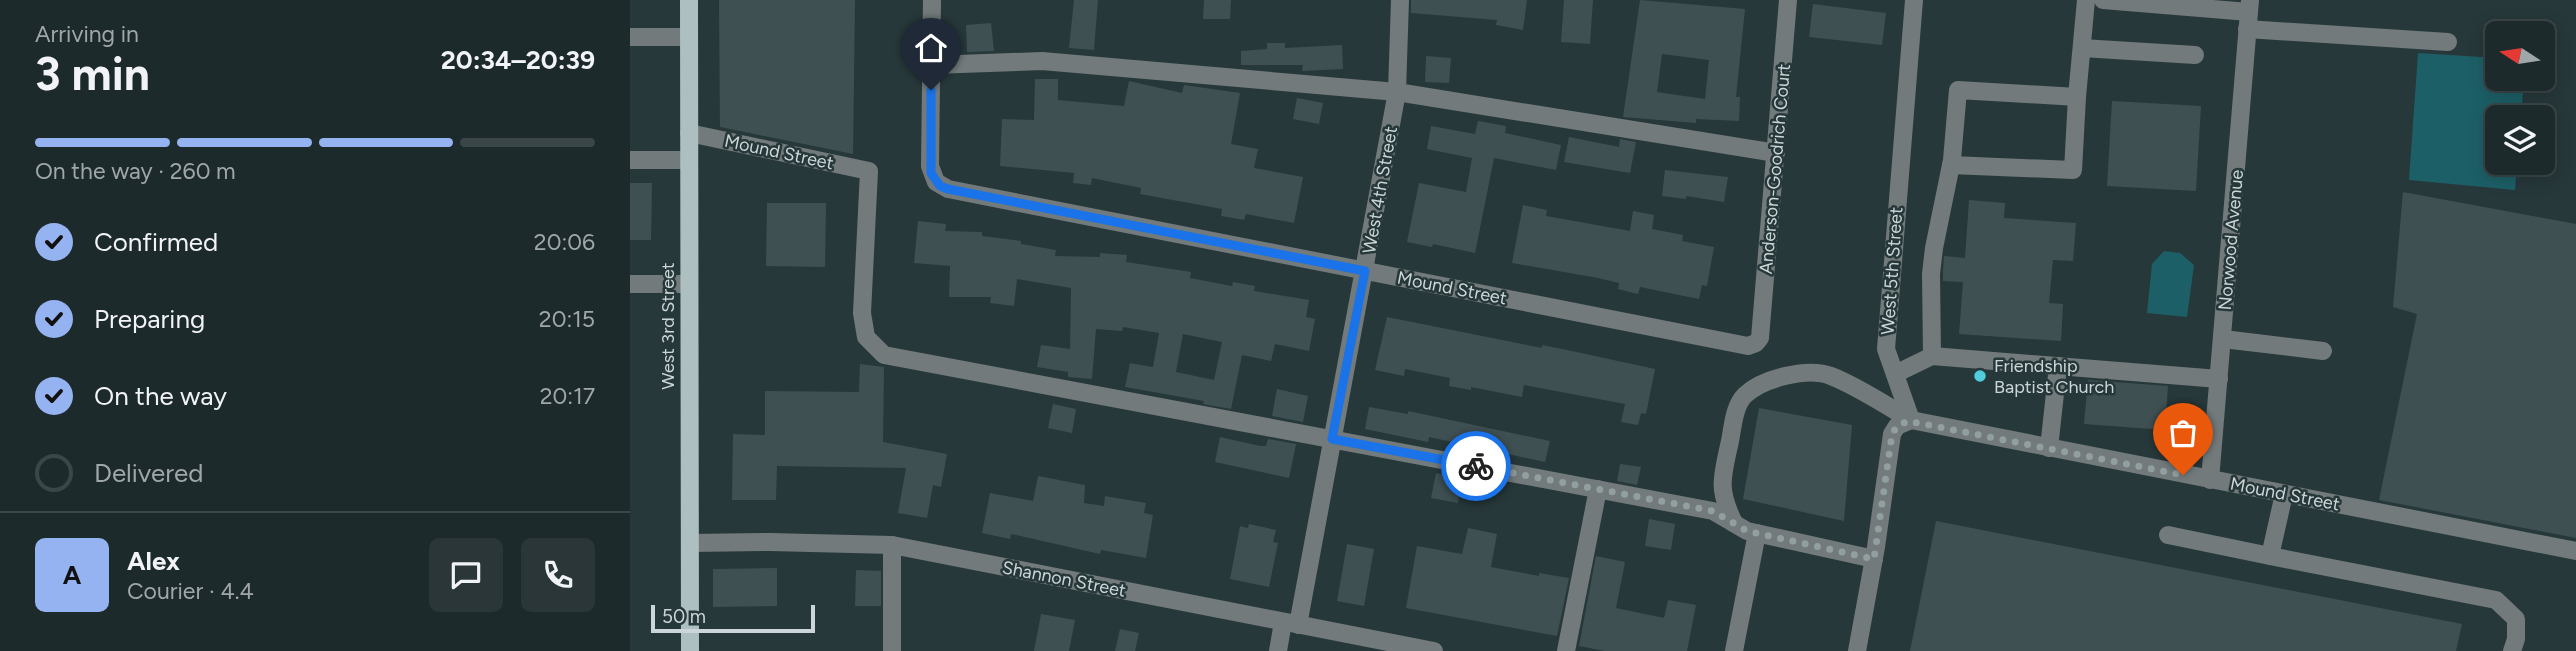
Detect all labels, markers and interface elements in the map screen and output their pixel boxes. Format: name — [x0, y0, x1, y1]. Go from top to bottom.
pin — [901, 18, 961, 90]
text: Arriving in — [35, 20, 139, 48]
north arrow — [2485, 21, 2555, 91]
map controls — [2485, 21, 2555, 175]
icon: home — [912, 29, 950, 67]
text: 20:34–20:39 — [441, 44, 595, 76]
text: 3 min — [35, 46, 150, 102]
street label: Anderson-Goodrich Court — [1755, 63, 1795, 275]
button: layers — [2485, 105, 2555, 175]
street label: West 4th Street — [1358, 124, 1402, 255]
street label: Mound Street — [722, 130, 836, 174]
text: On the way · 260 m — [35, 157, 236, 185]
street label: Norwood Avenue — [2214, 169, 2248, 311]
street label: West 5th Street — [1877, 206, 1907, 336]
icon: check — [35, 223, 73, 261]
text: Confirmed — [94, 226, 218, 258]
text: 20:06 — [534, 228, 595, 256]
street label: West 3rd Street — [657, 262, 679, 390]
street label: Mound Street — [1395, 267, 1509, 309]
icon: check — [35, 300, 73, 338]
text: Preparing — [94, 303, 205, 335]
text: 20:15 — [539, 305, 595, 333]
place label: Friendship Baptist Church — [1994, 355, 2114, 398]
marker: Friendship Baptist Church — [1972, 368, 1988, 384]
icon: check — [35, 377, 73, 415]
text: On the way — [94, 380, 227, 412]
text: 20:17 — [540, 382, 595, 410]
pin — [2153, 403, 2213, 475]
icon: bag — [2164, 414, 2202, 452]
courier — [1441, 431, 1511, 501]
icon: bike — [1457, 447, 1495, 485]
text: Delivered — [94, 457, 203, 489]
street label: Mound Street — [2228, 473, 2342, 515]
button: chat — [429, 538, 503, 612]
button: phone — [521, 538, 595, 612]
text: Alex — [127, 545, 180, 577]
street label: Shannon Street — [1000, 556, 1128, 602]
text: A — [63, 559, 81, 591]
text: Courier · 4.4 — [127, 577, 254, 605]
scale bar — [651, 602, 816, 634]
text: 50 m — [662, 605, 706, 628]

